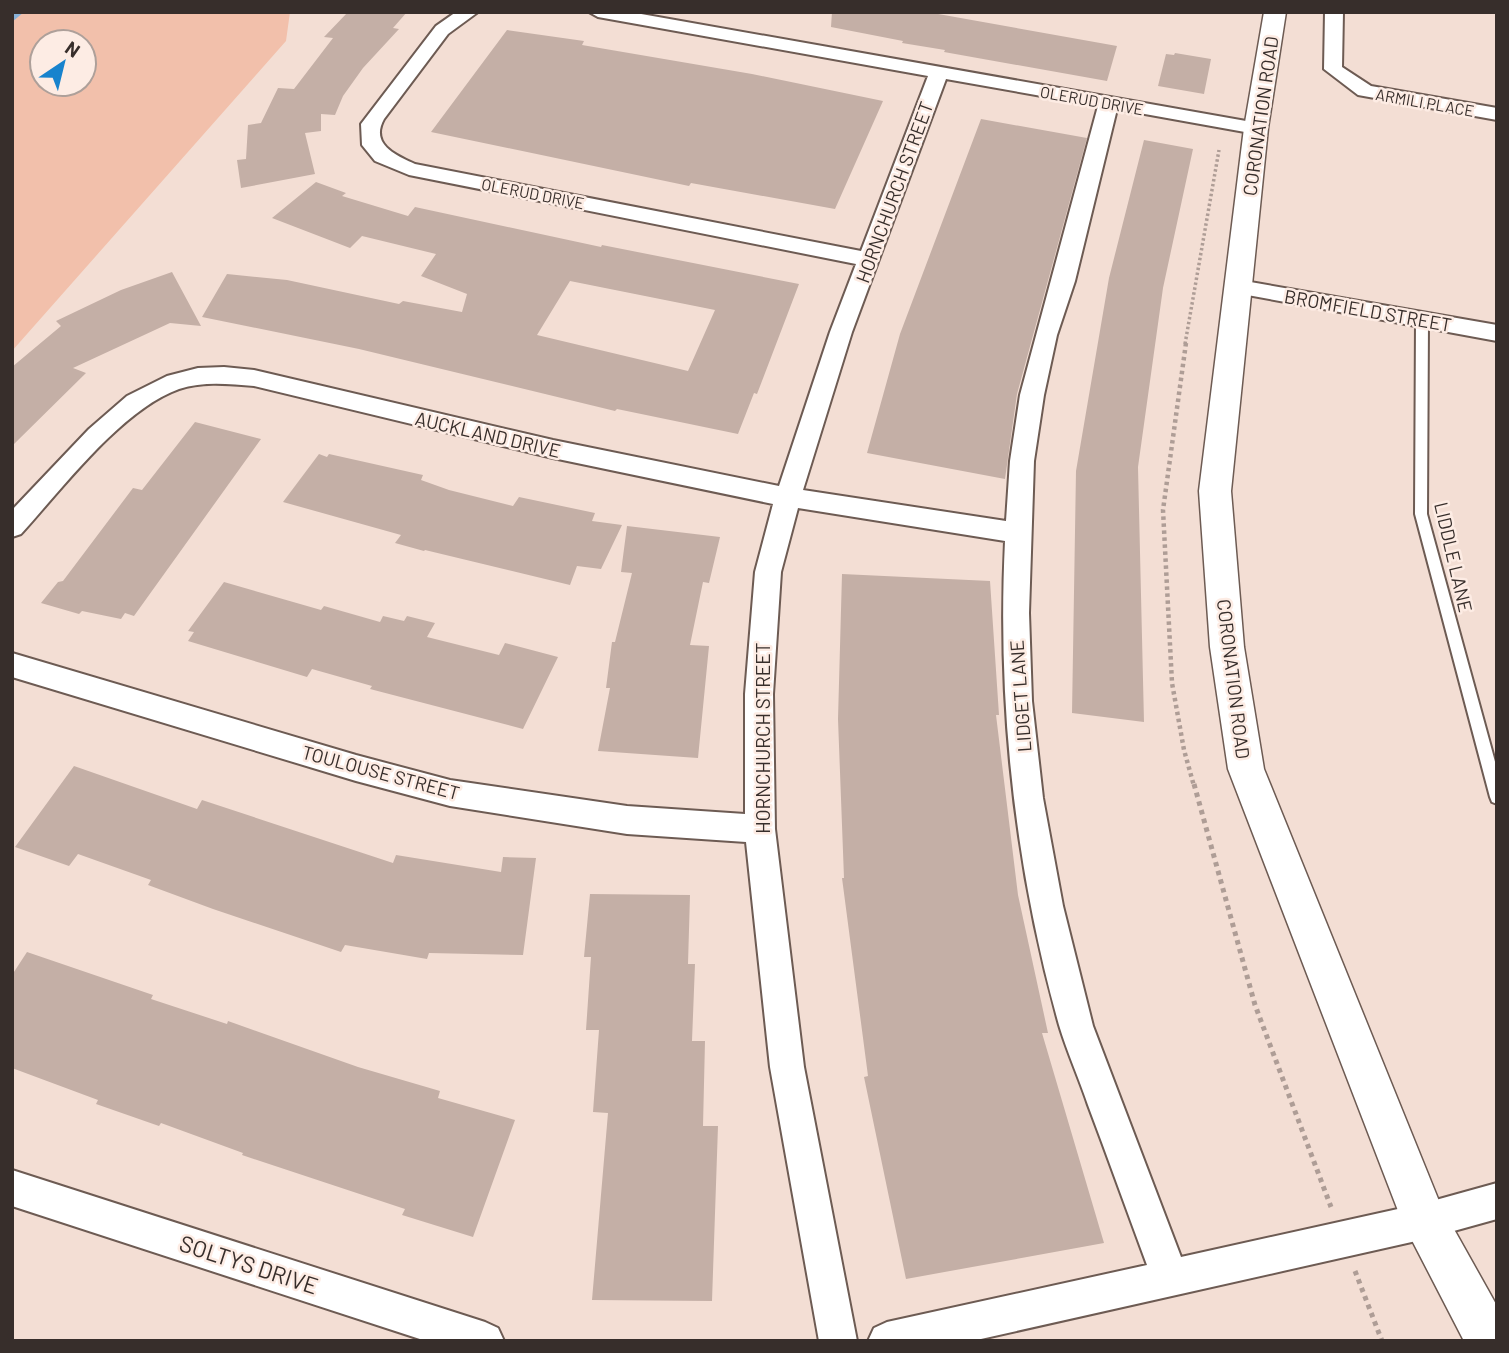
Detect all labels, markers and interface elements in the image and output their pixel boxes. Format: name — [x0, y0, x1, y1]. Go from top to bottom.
north arrow — [28, 28, 98, 98]
street label: CORONATION ROAD — [1237, 35, 1283, 197]
text: N — [61, 36, 85, 62]
street label: OLERUD DRIVE — [1039, 82, 1145, 118]
street label: ARMILI PLACE — [1374, 84, 1476, 120]
street label: HORNCHURCH STREET — [850, 98, 938, 286]
street label: OLERUD DRIVE — [480, 174, 586, 212]
street label: BROMFIELD STREET — [1283, 284, 1453, 336]
street label: AUCKLAND DRIVE — [413, 406, 563, 462]
street label: LIDDLE LANE — [1430, 500, 1478, 614]
street label: CORONATION ROAD — [1213, 598, 1255, 760]
street label: LIDGET LANE — [1005, 639, 1035, 753]
street label: HORNCHURCH STREET — [751, 642, 774, 834]
street label: TOULOUSE STREET — [300, 740, 462, 804]
street label: SOLTYS DRIVE — [176, 1228, 322, 1300]

